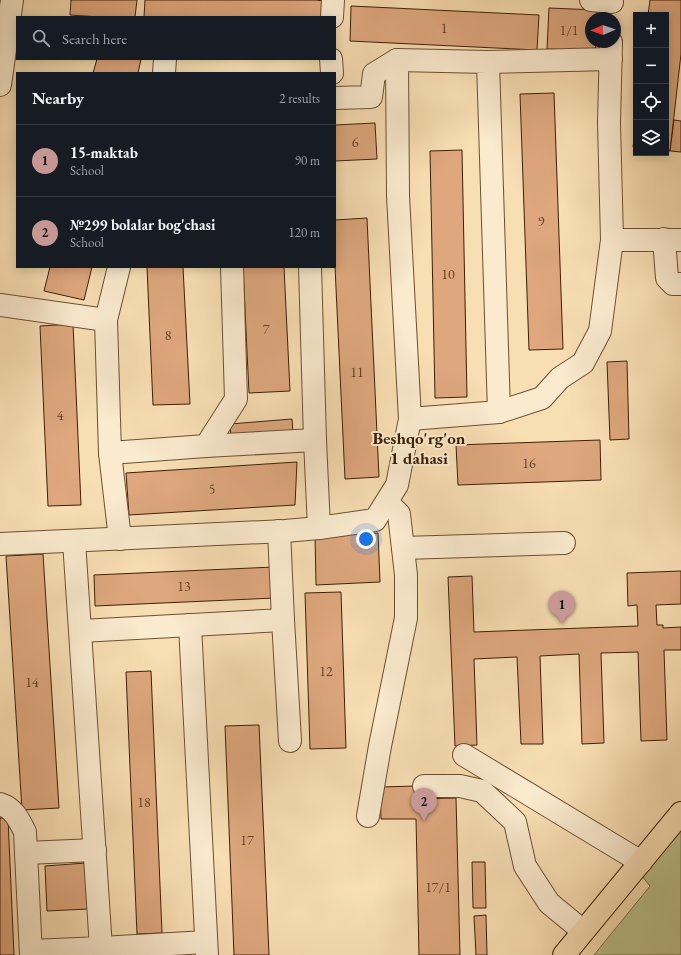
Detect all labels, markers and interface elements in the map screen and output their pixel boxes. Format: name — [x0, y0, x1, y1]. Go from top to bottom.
north arrow — [585, 12, 621, 48]
map controls — [633, 12, 669, 156]
button: + — [633, 12, 669, 48]
search box — [16, 16, 336, 60]
house number: 1 — [441, 19, 447, 37]
house number: 1/1 — [559, 21, 579, 39]
icon: search — [30, 27, 52, 49]
text: Search here — [62, 29, 127, 48]
button: − — [633, 48, 669, 84]
button: locate — [633, 84, 669, 120]
text: Nearby — [32, 87, 84, 109]
text: 2 results — [279, 90, 320, 107]
button: layers — [633, 120, 669, 156]
house number: 6 — [352, 133, 359, 151]
text: 15-maktab — [70, 143, 138, 162]
text: 1 — [42, 152, 48, 169]
text: 90 m — [295, 152, 320, 169]
text: School — [70, 162, 104, 179]
house number: 9 — [538, 212, 545, 230]
text: №299 bolalar bog'chasi — [70, 215, 215, 234]
text: 2 — [42, 224, 48, 241]
text: 120 m — [289, 224, 320, 241]
text: School — [70, 234, 104, 251]
house number: 10 — [441, 265, 455, 283]
house number: 7 — [263, 320, 270, 338]
house number: 8 — [165, 326, 172, 344]
house number: 11 — [350, 363, 364, 381]
house number: 4 — [57, 406, 64, 424]
district label: Beshqo'rg'on 1 dahasi — [373, 427, 466, 469]
house number: 16 — [522, 454, 536, 472]
house number: 5 — [209, 480, 215, 498]
your location — [356, 529, 376, 549]
house number: 13 — [177, 577, 191, 595]
pin: 1 — [549, 591, 575, 624]
house number: 12 — [319, 662, 333, 680]
house number: 14 — [25, 673, 39, 691]
pin: 2 — [411, 788, 437, 821]
house number: 18 — [137, 793, 151, 811]
house number: 17 — [240, 831, 254, 849]
house number: 17/1 — [425, 878, 451, 896]

